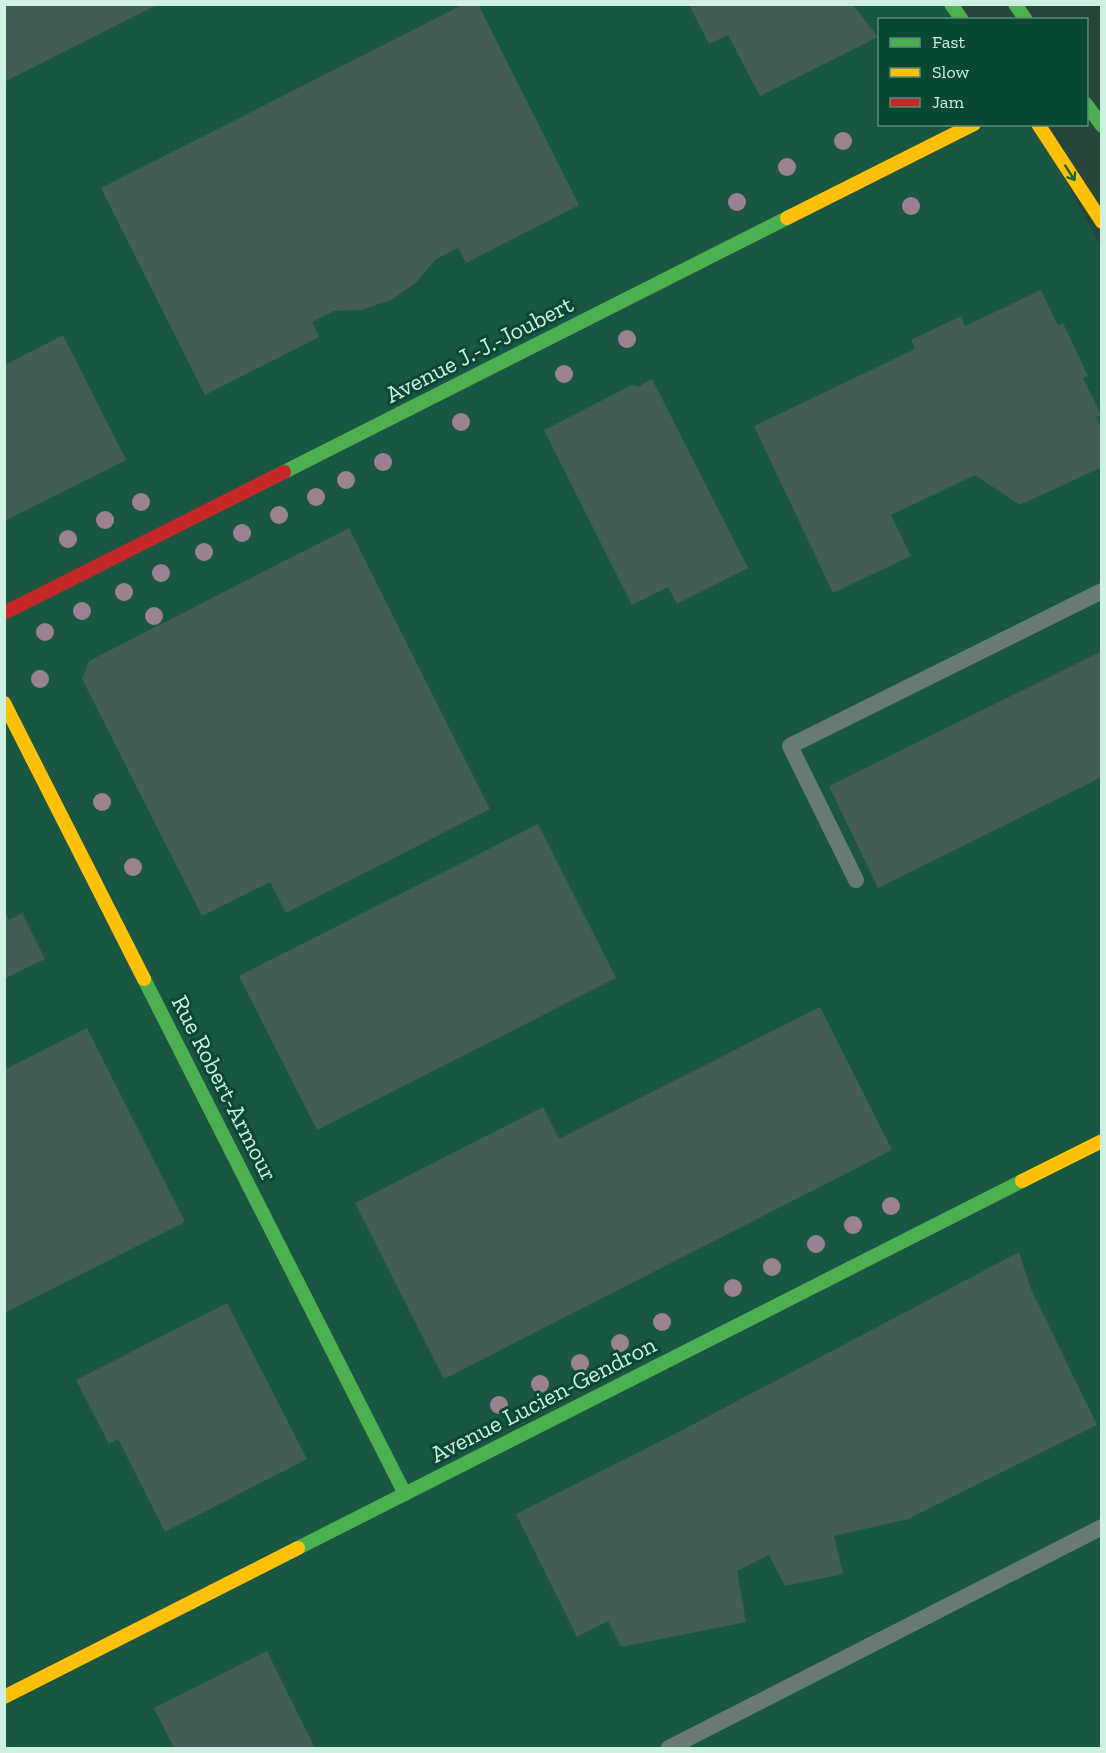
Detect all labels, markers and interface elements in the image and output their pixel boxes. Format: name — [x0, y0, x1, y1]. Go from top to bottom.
legend — [878, 18, 1088, 126]
text: Fast — [932, 31, 965, 53]
text: Slow — [932, 61, 969, 83]
text: Jam — [932, 91, 964, 113]
one-way arrow — [1064, 165, 1076, 181]
street label: Avenue J.-J.-Joubert — [380, 289, 578, 409]
street label: Rue Robert-Armour — [166, 990, 284, 1186]
street label: Avenue Lucien-Gendron — [425, 1329, 661, 1469]

